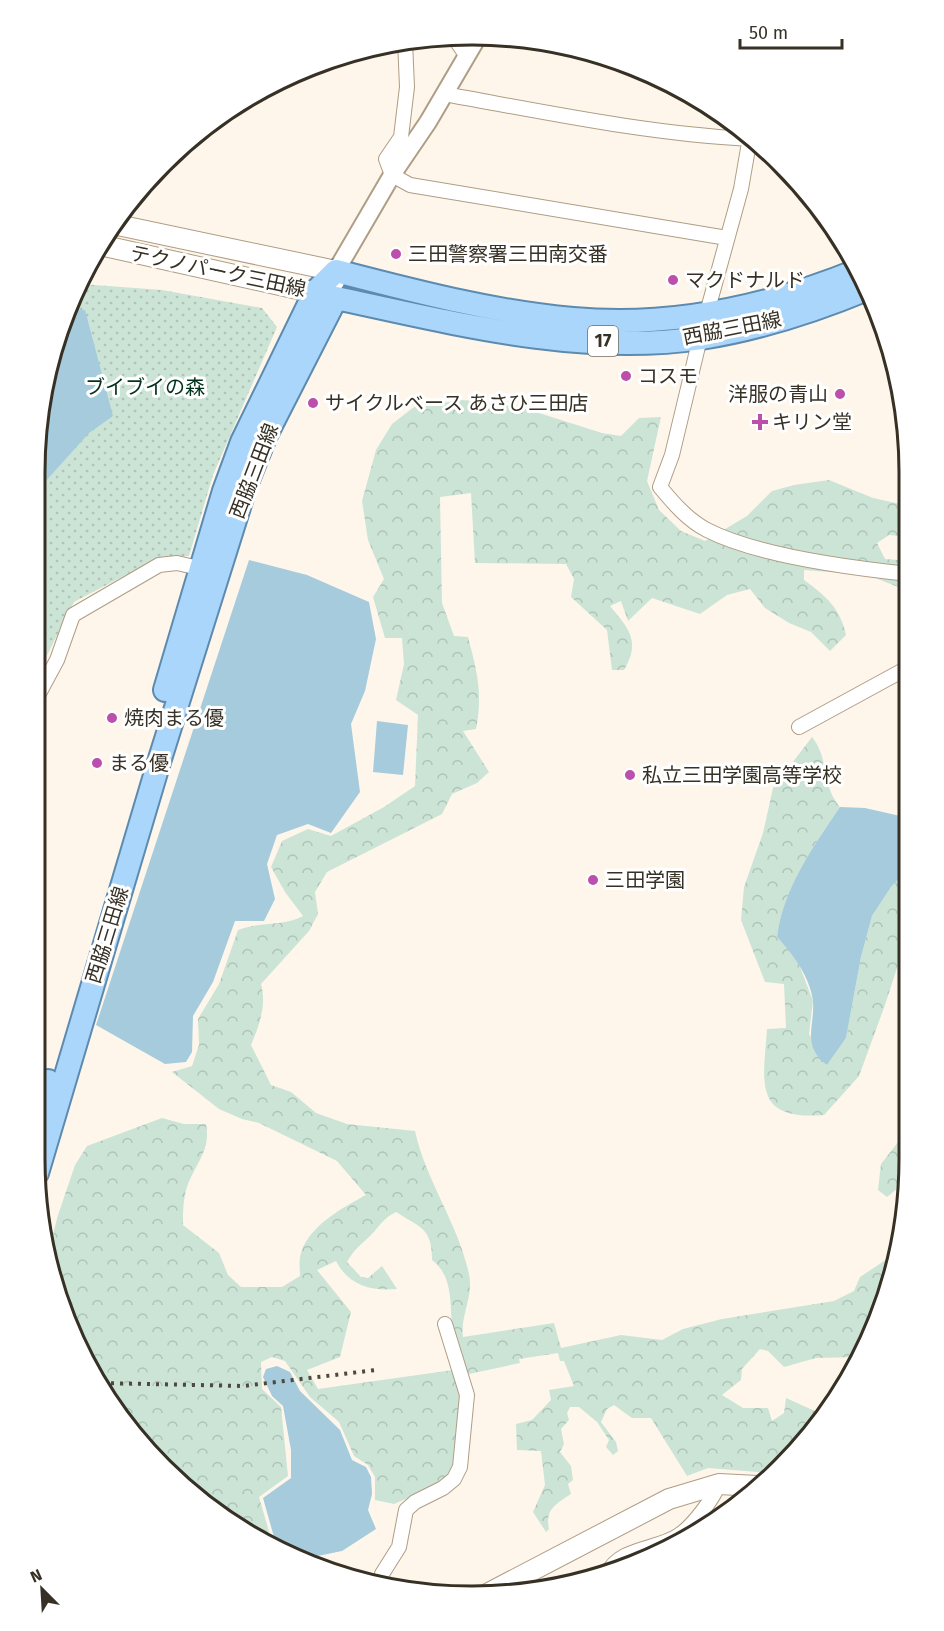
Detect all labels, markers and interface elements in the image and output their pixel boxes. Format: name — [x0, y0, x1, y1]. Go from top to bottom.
scale bar — [740, 12, 842, 50]
text: 50 m — [749, 22, 788, 44]
street label: テクノパーク三田線 — [128, 241, 308, 301]
place label: 三田警察署三田南交番 — [408, 242, 608, 266]
marker: 三田警察署三田南交番 — [389, 247, 403, 261]
place label: マクドナルド — [685, 268, 805, 292]
marker: マクドナルド — [666, 273, 680, 287]
street label: 西脇三田線 — [681, 307, 783, 349]
road number: 17 — [588, 326, 618, 356]
place label: コスモ — [638, 364, 698, 388]
marker: コスモ — [619, 369, 633, 383]
park label: ブイブイの森 — [85, 375, 205, 399]
place label: 洋服の青山 — [728, 382, 828, 406]
marker: 洋服の青山 — [833, 387, 847, 401]
place label: サイクルベース あさひ三田店 — [325, 391, 588, 415]
marker: サイクルベース あさひ三田店 — [306, 396, 320, 410]
place label: キリン堂 — [772, 410, 852, 434]
marker: キリン堂 — [753, 415, 767, 429]
street label: 西脇三田線 — [225, 420, 283, 522]
place label: 焼肉まる優 — [124, 706, 224, 730]
marker: 焼肉まる優 — [105, 711, 119, 725]
place label: まる優 — [109, 751, 169, 775]
marker: まる優 — [90, 756, 104, 770]
place label: 私立三田学園高等学校 — [642, 763, 842, 787]
marker: 私立三田学園高等学校 — [623, 768, 637, 782]
place label: 三田学園 — [605, 868, 685, 892]
marker: 三田学園 — [586, 873, 600, 887]
street label: 西脇三田線 — [81, 884, 133, 986]
north arrow — [12, 1559, 72, 1619]
text: N — [27, 1565, 45, 1587]

